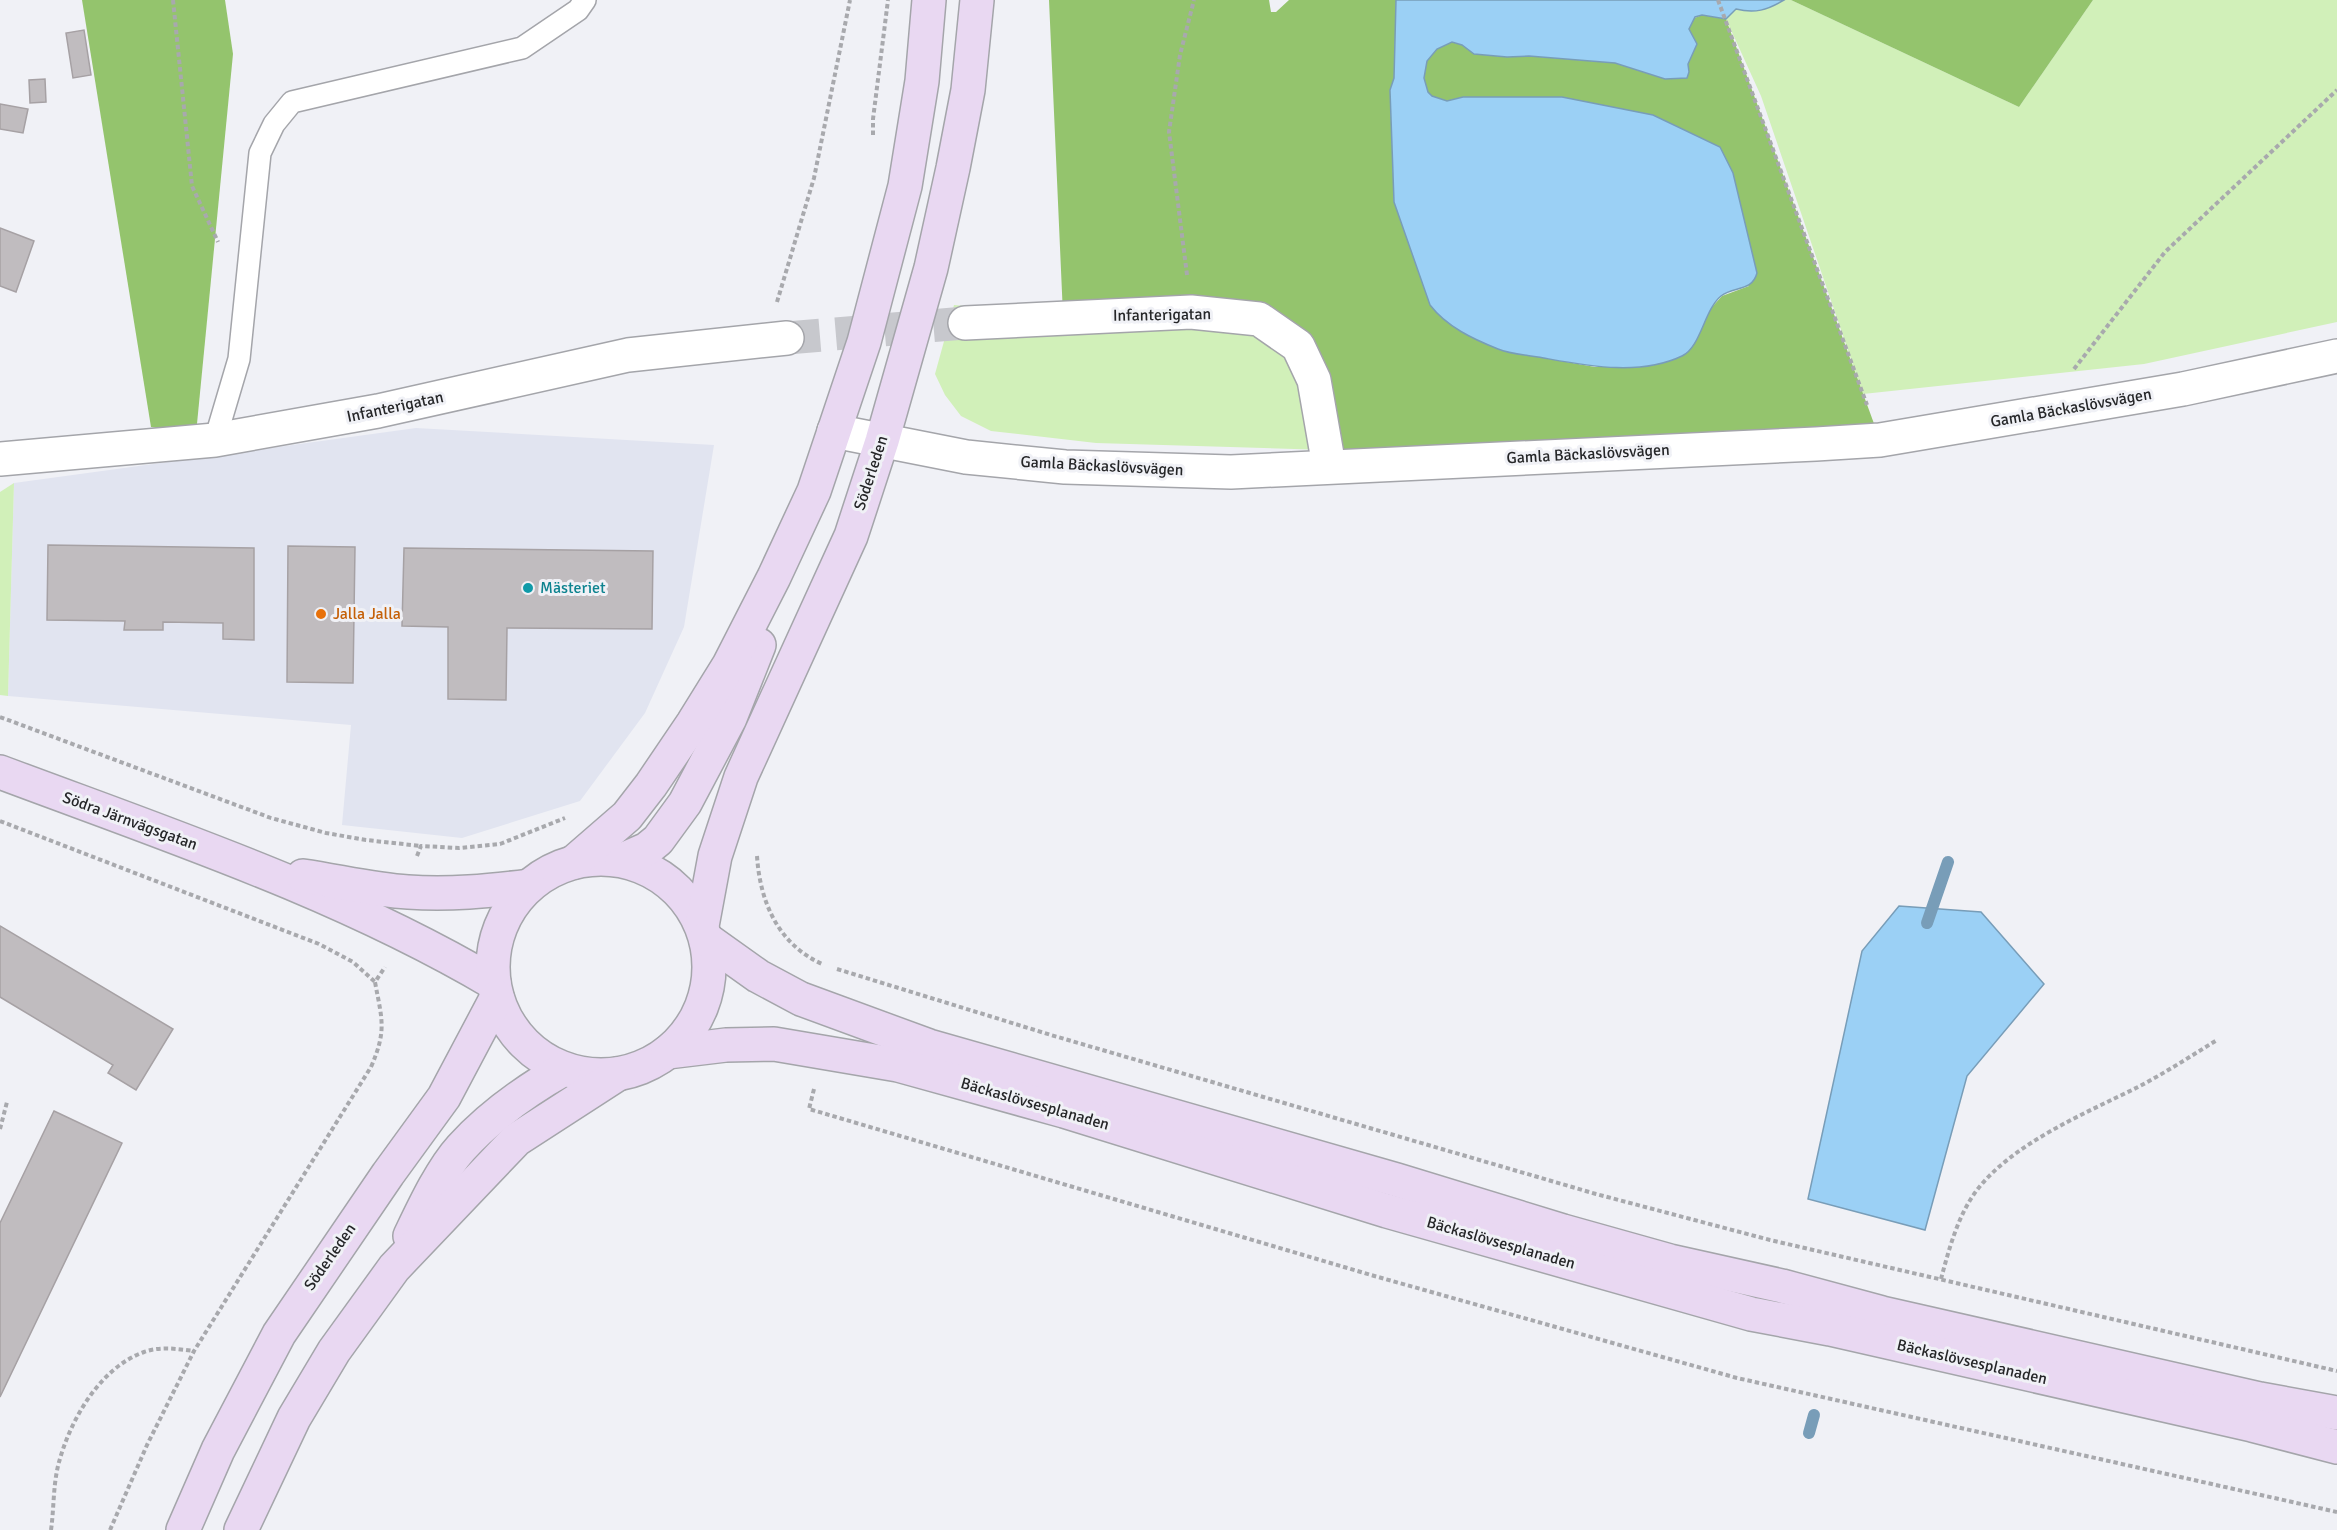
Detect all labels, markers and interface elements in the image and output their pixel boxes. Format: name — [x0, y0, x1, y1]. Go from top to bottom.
street label: Infanterigatan — [1113, 304, 1211, 326]
street label: Gamla Bäckaslövsvägen — [1989, 384, 2153, 432]
street label: Infanterigatan — [345, 387, 445, 427]
street label: Söderleden — [850, 433, 892, 513]
street label: Gamla Bäckaslövsvägen — [1506, 440, 1670, 468]
street label: Gamla Bäckaslövsvägen — [1020, 452, 1184, 480]
place label: Mästeriet — [540, 578, 606, 598]
marker: Mästeriet — [521, 581, 535, 595]
place label: Jalla Jalla — [333, 604, 401, 624]
marker: Jalla Jalla — [314, 607, 328, 621]
street label: Södra Järnvägsgatan — [60, 787, 200, 855]
street label: Bäckaslövsesplanaden — [958, 1073, 1112, 1135]
street label: Bäckaslövsesplanaden — [1424, 1212, 1578, 1274]
street label: Söderleden — [300, 1220, 360, 1294]
street label: Bäckaslövsesplanaden — [1895, 1335, 2049, 1389]

